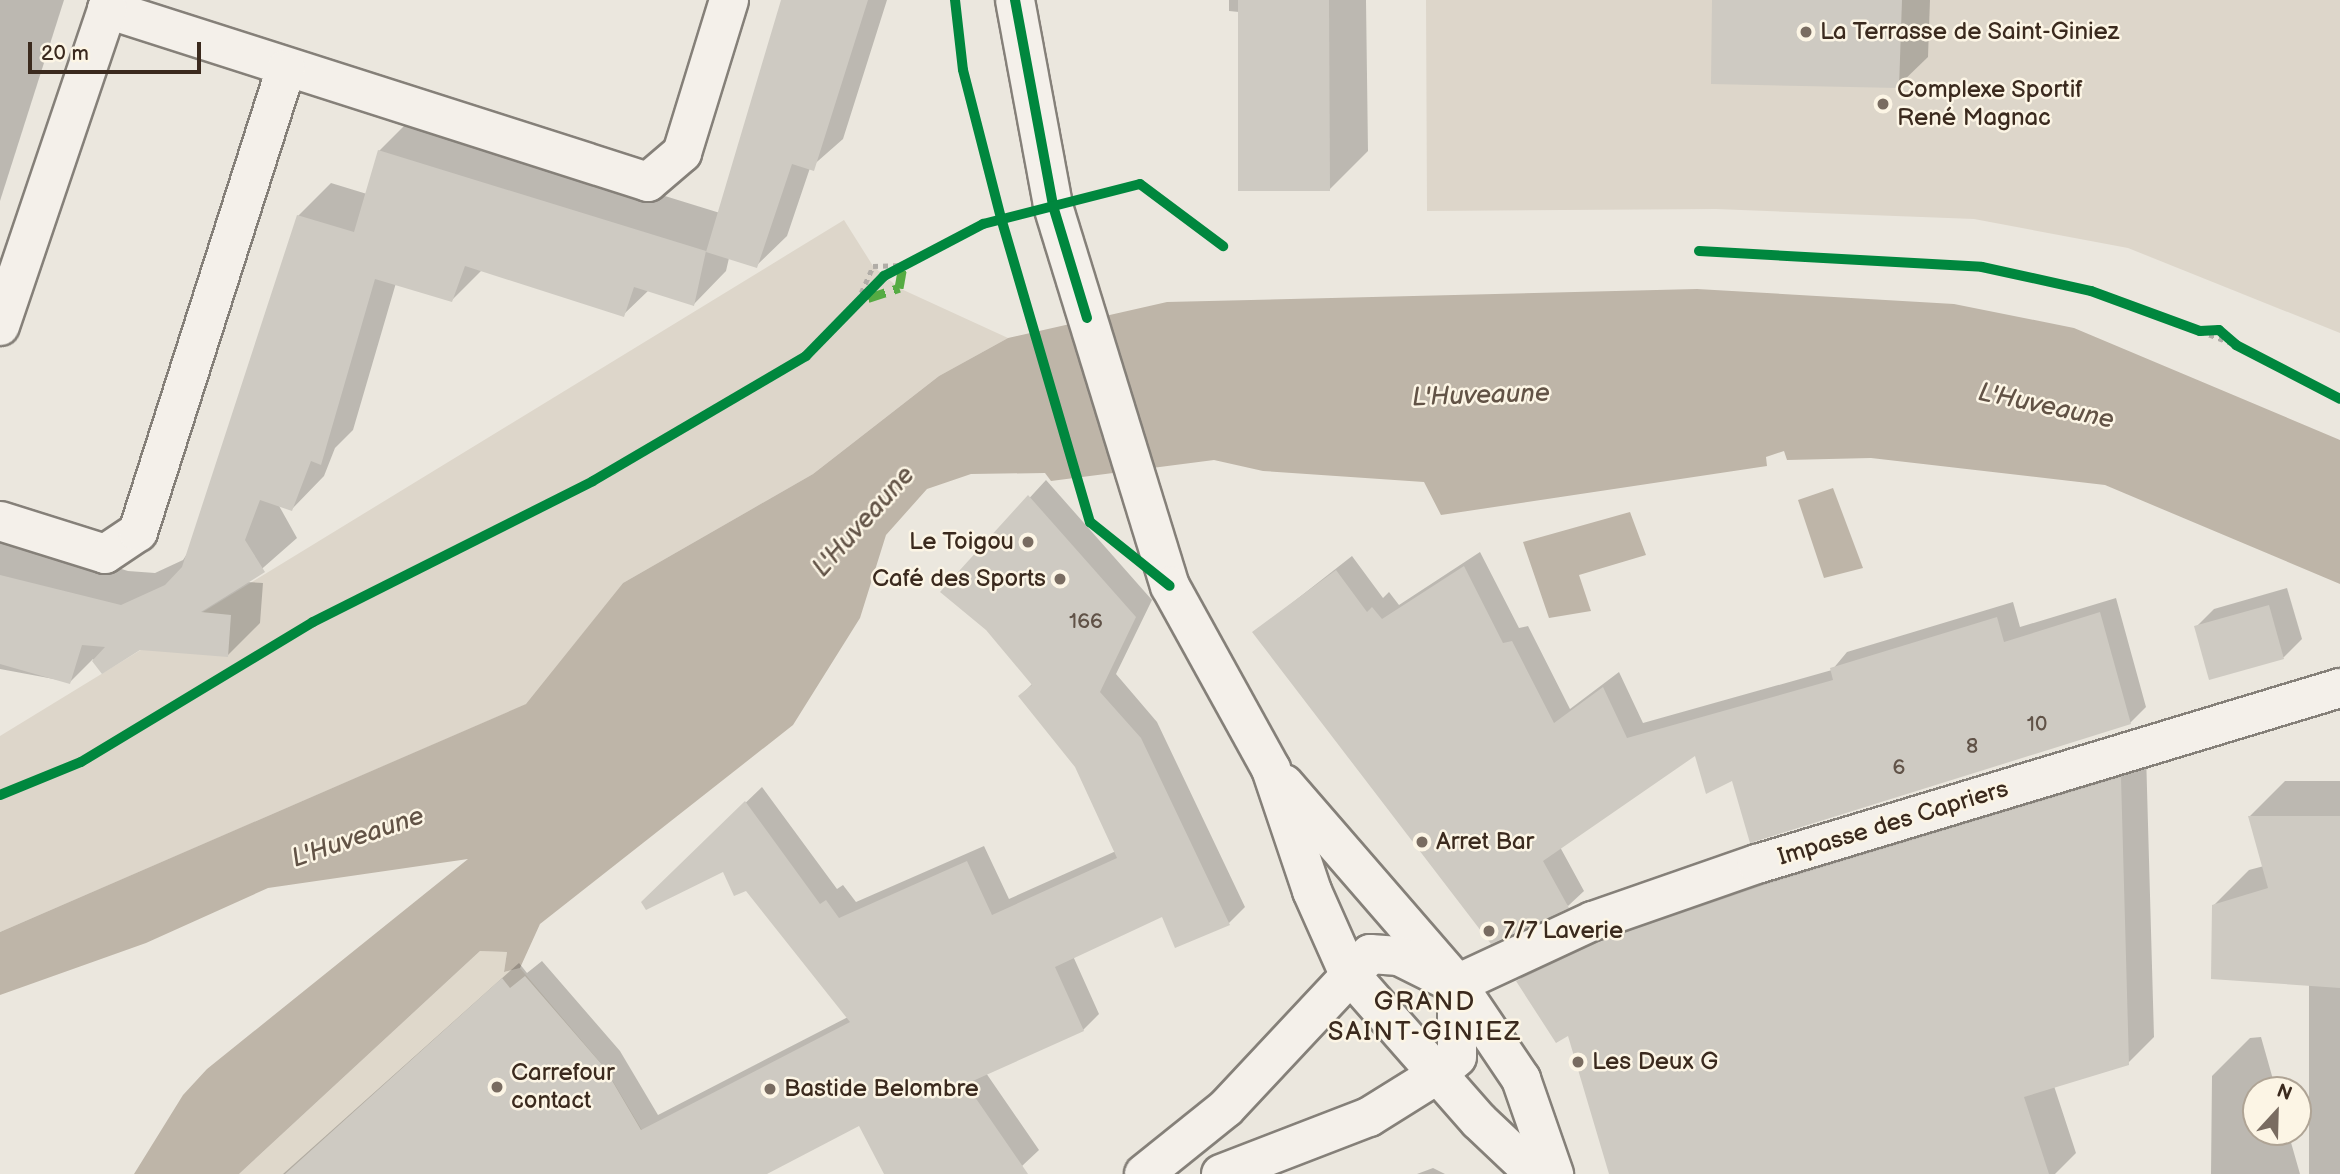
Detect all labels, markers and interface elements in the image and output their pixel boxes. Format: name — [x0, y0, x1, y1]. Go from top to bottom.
place label: La Terrasse de Saint-Giniez — [1820, 18, 2121, 46]
marker: La Terrasse de Saint-Giniez — [1798, 24, 1814, 40]
scale bar — [32, 28, 205, 72]
text: 20 m — [41, 41, 89, 66]
place label: Complexe Sportif René Magnac — [1897, 76, 2083, 132]
marker: Complexe Sportif René Magnac — [1875, 96, 1891, 112]
water label: L'Huveaune — [1975, 377, 2117, 437]
water label: L'Huveaune — [1412, 378, 1550, 414]
water label: L'Huveaune — [806, 460, 922, 584]
place label: Le Toigou — [908, 528, 1014, 556]
marker: Le Toigou — [1020, 534, 1036, 550]
place label: Café des Sports — [872, 565, 1046, 593]
marker: Café des Sports — [1052, 571, 1068, 587]
house number: 166 — [1069, 609, 1103, 635]
house number: 10 — [2027, 712, 2047, 738]
house number: 8 — [1966, 734, 1978, 760]
house number: 6 — [1893, 755, 1905, 781]
street label: Impasse des Capriers — [1774, 774, 2012, 872]
water label: L'Huveaune — [288, 801, 428, 875]
place label: Arret Bar — [1436, 828, 1534, 856]
marker: Arret Bar — [1414, 834, 1430, 850]
place label: 7/7 Laverie — [1503, 917, 1625, 945]
marker: 7/7 Laverie — [1481, 923, 1497, 939]
district label: GRAND SAINT-GINIEZ — [1329, 987, 1521, 1048]
place label: Les Deux G — [1592, 1048, 1718, 1076]
marker: Les Deux G — [1570, 1054, 1586, 1070]
place label: Carrefour contact — [511, 1059, 615, 1115]
place label: Bastide Belombre — [784, 1075, 979, 1103]
north arrow — [2242, 1076, 2312, 1146]
marker: Carrefour contact — [489, 1079, 505, 1095]
text: N — [2273, 1080, 2295, 1106]
marker: Bastide Belombre — [762, 1081, 778, 1097]

